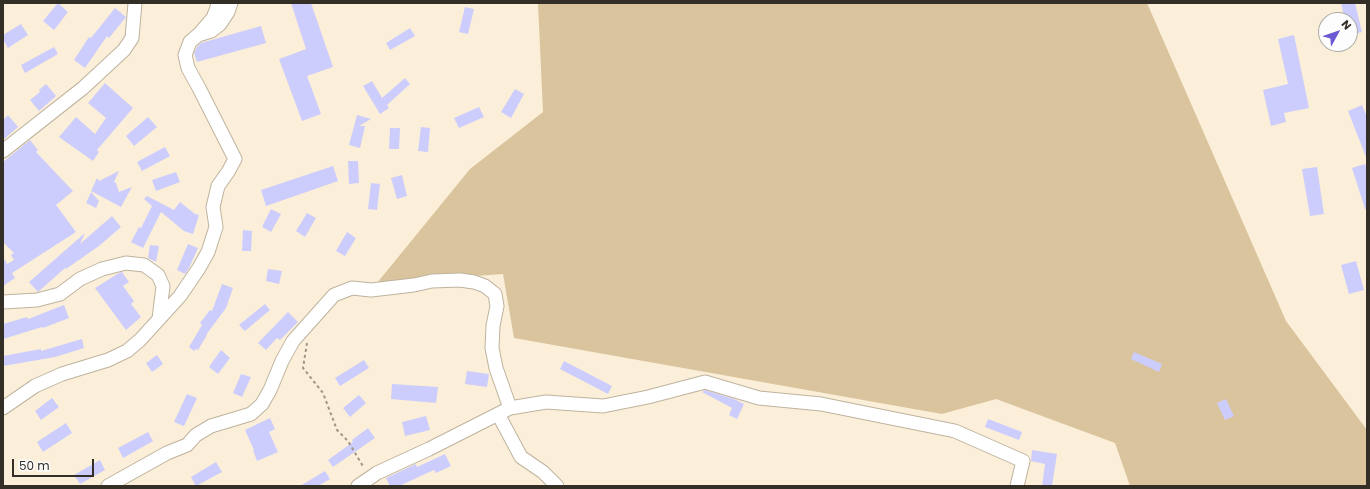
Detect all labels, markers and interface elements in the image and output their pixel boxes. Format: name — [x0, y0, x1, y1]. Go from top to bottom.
north arrow — [1318, 12, 1358, 52]
text: N — [1338, 17, 1355, 33]
scale bar — [14, 451, 96, 477]
text: 50 m — [19, 457, 50, 474]

